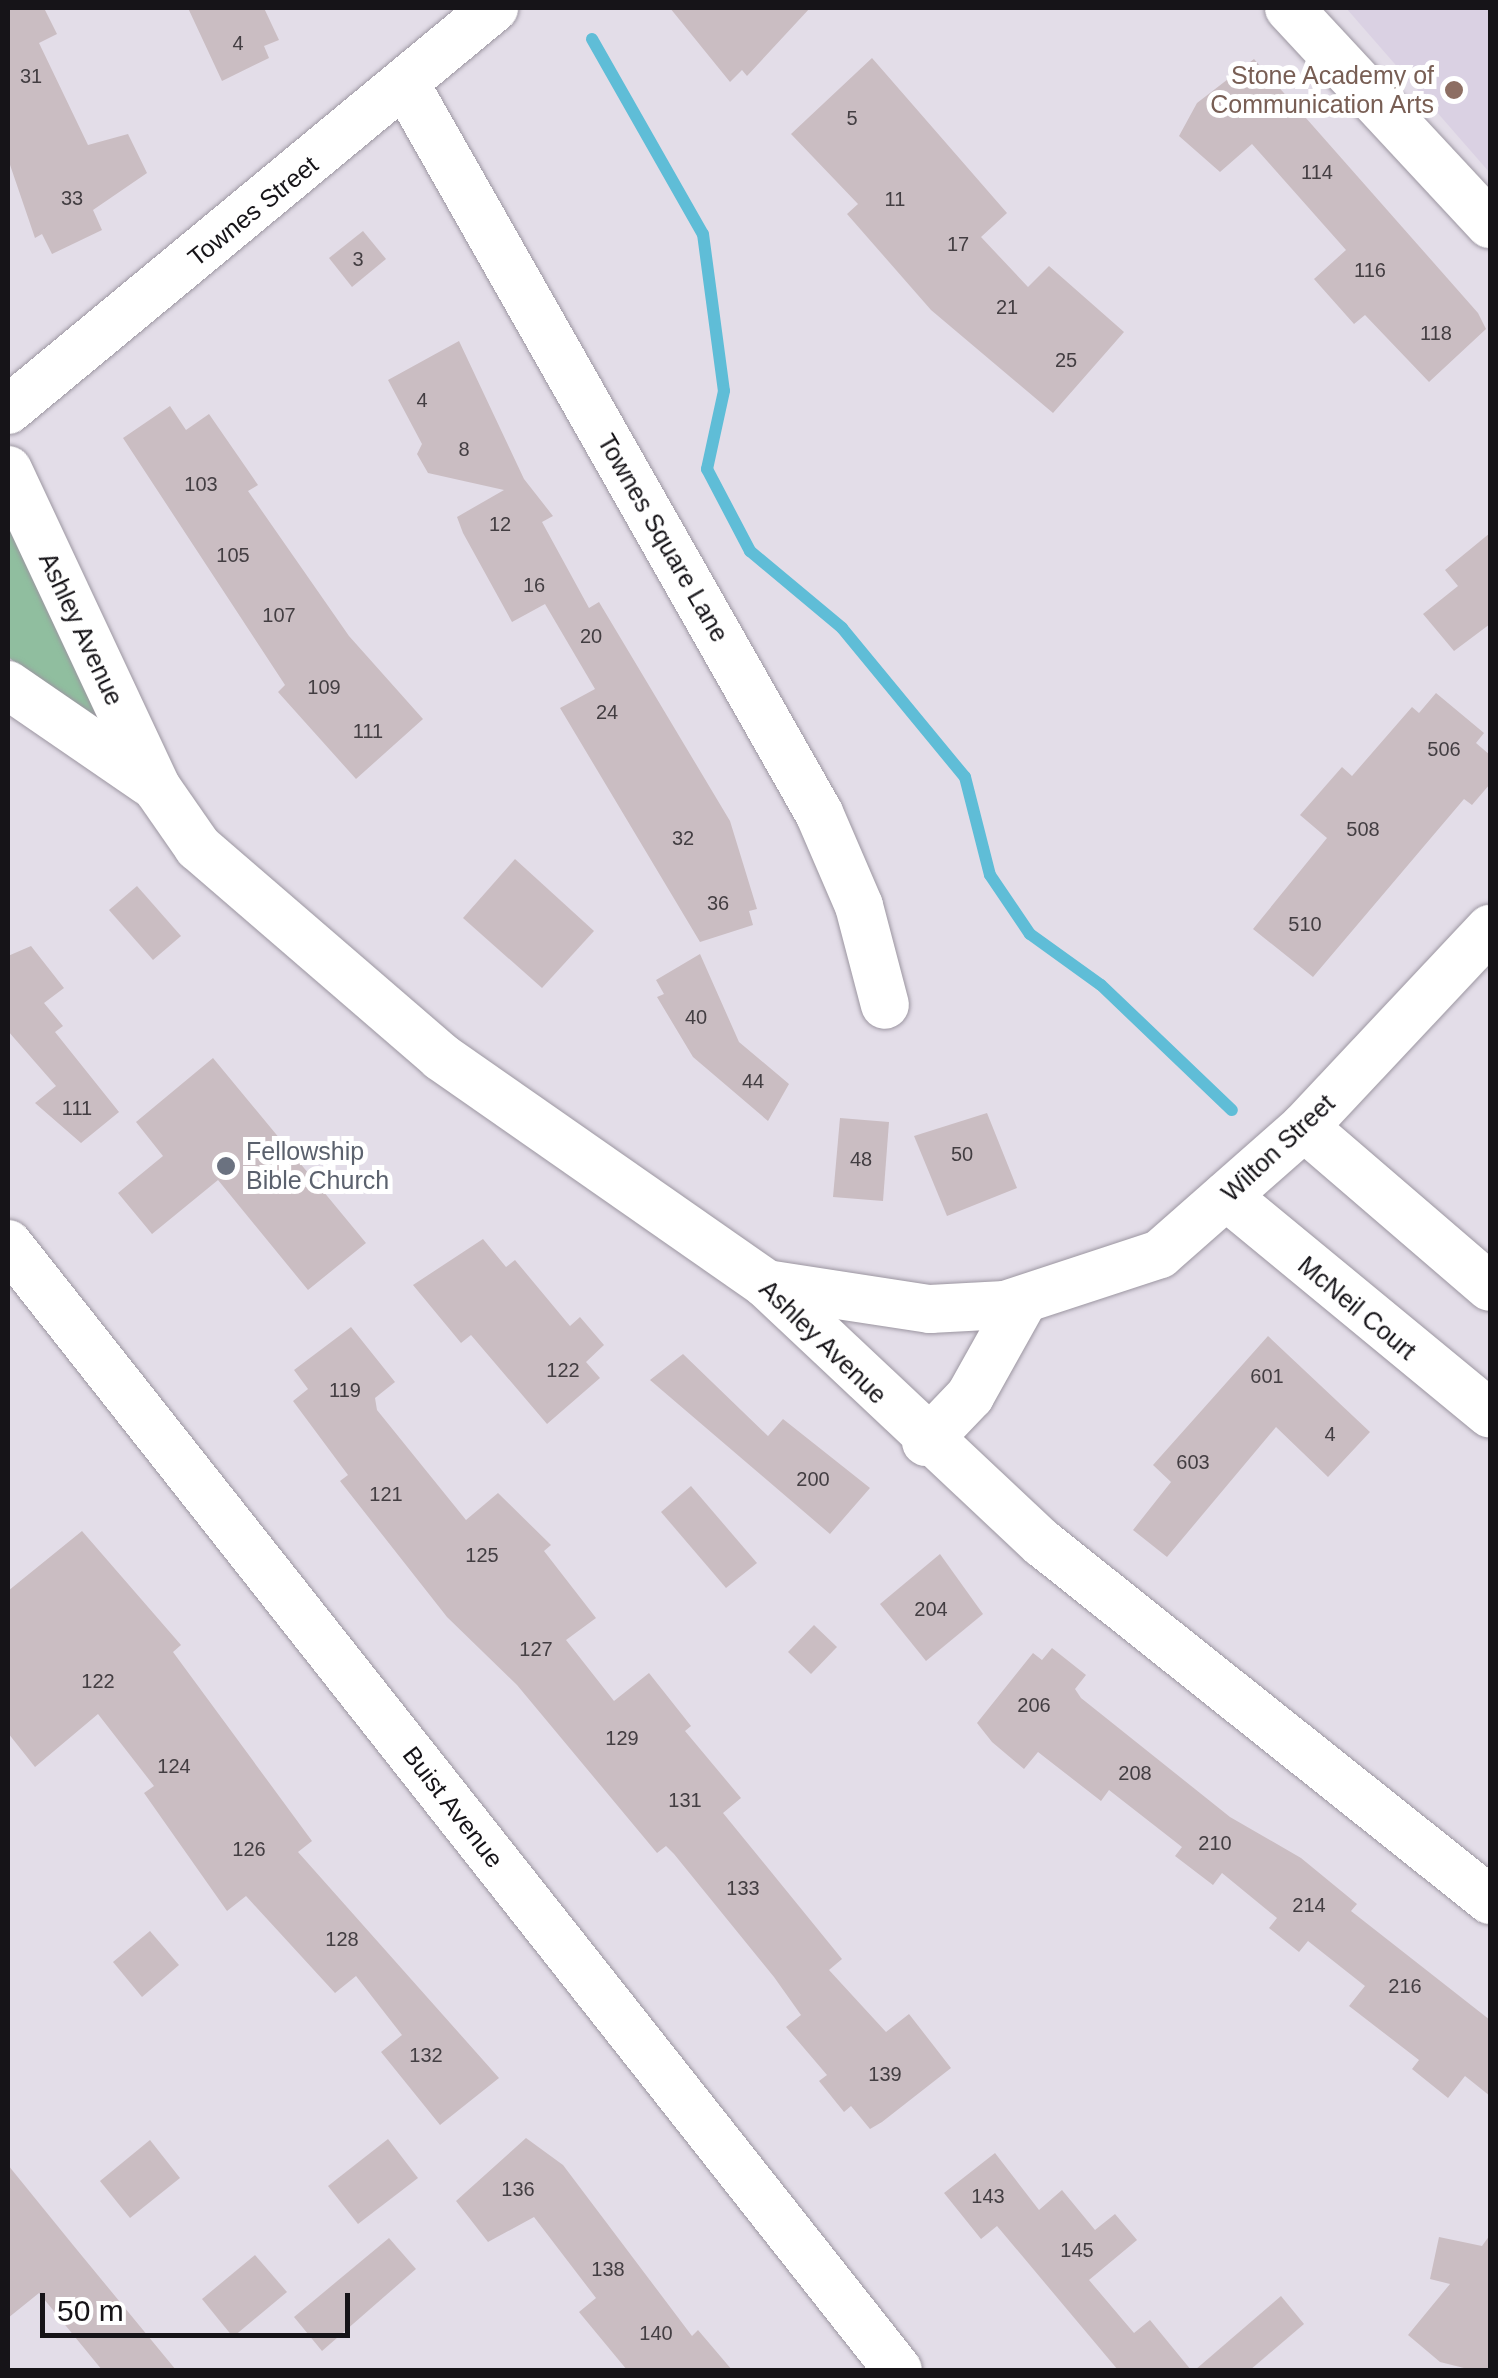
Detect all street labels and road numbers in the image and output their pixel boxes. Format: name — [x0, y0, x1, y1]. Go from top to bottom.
street label: Townes Street — [182, 149, 324, 273]
street label: Townes Square Lane — [591, 429, 735, 647]
street label: Ashley Avenue — [32, 547, 130, 711]
street label: Wilton Street — [1215, 1088, 1341, 1208]
street label: McNeil Court — [1292, 1250, 1422, 1366]
street label: Ashley Avenue — [753, 1273, 893, 1411]
street label: Buist Avenue — [396, 1740, 510, 1874]

